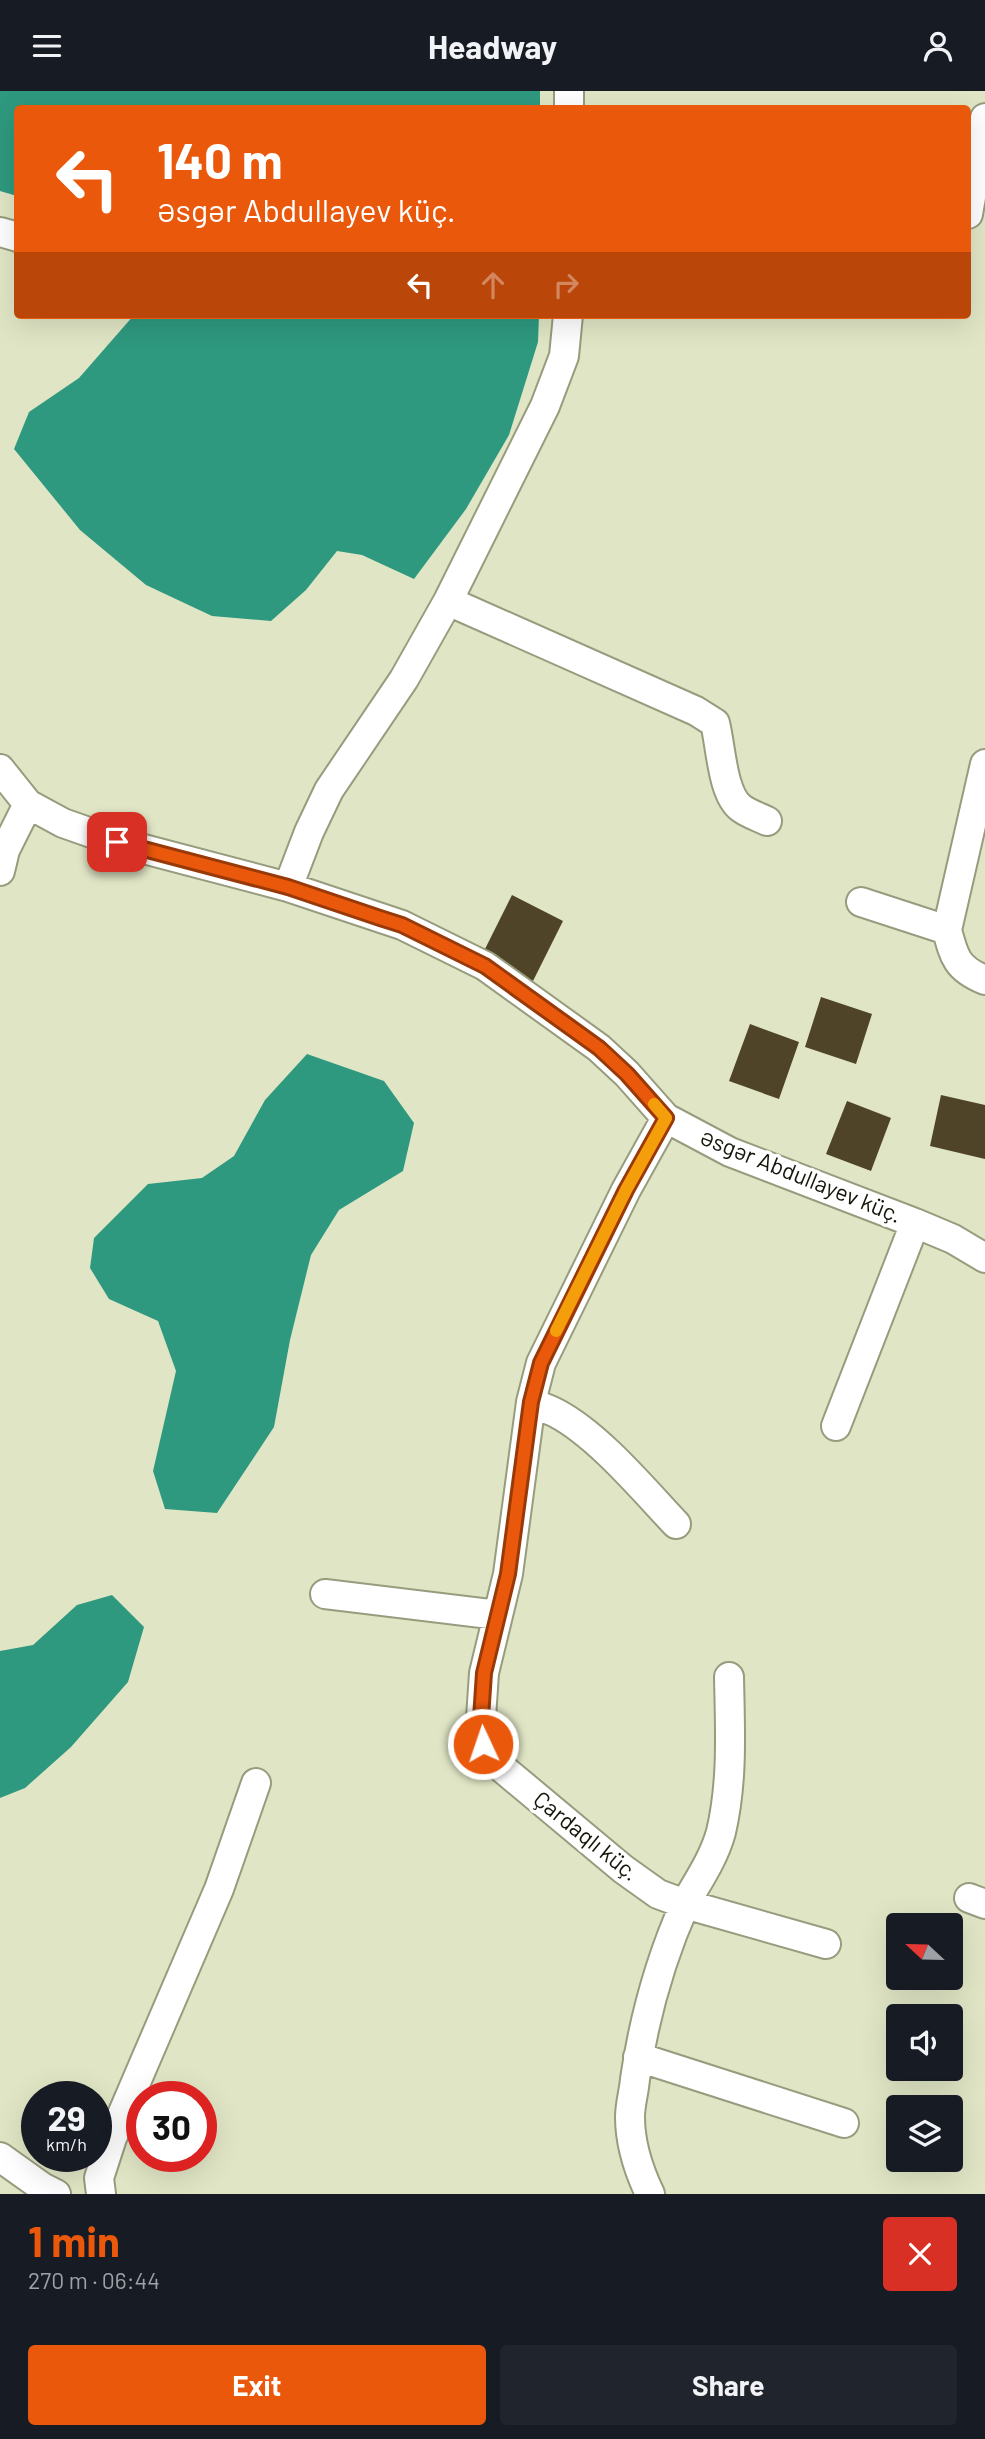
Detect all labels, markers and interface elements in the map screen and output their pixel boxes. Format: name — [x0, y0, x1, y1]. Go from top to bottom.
icon: menu — [28, 27, 66, 65]
text: Headway — [428, 27, 557, 65]
icon: person — [919, 27, 957, 65]
text: 140 m — [157, 130, 283, 189]
icon: left — [42, 133, 133, 224]
text: Əsgər Abdullayev küç. — [157, 190, 456, 228]
icon: left — [401, 266, 439, 304]
icon: ahead — [474, 266, 512, 304]
icon: right — [547, 266, 585, 304]
pin — [87, 812, 147, 872]
icon: arrive — [98, 823, 136, 861]
street label: Əsgər Abdullayev küç. — [697, 1122, 906, 1228]
position arrow — [446, 1707, 520, 1781]
street label: Çardaqlı küç. — [528, 1784, 645, 1886]
north arrow — [886, 1913, 962, 1990]
map controls — [886, 1913, 963, 2172]
button: sound — [886, 2004, 963, 2081]
speed limit sign: 30 — [126, 2081, 217, 2172]
button: layers — [886, 2095, 963, 2172]
text: 29 — [47, 2096, 86, 2138]
text: km/h — [46, 2133, 87, 2155]
text: 1 min — [28, 2215, 120, 2265]
button: close — [883, 2217, 957, 2291]
text: 270 m · 06:44 — [28, 2266, 160, 2294]
button: Exit — [28, 2345, 486, 2425]
button: Share — [500, 2345, 957, 2425]

